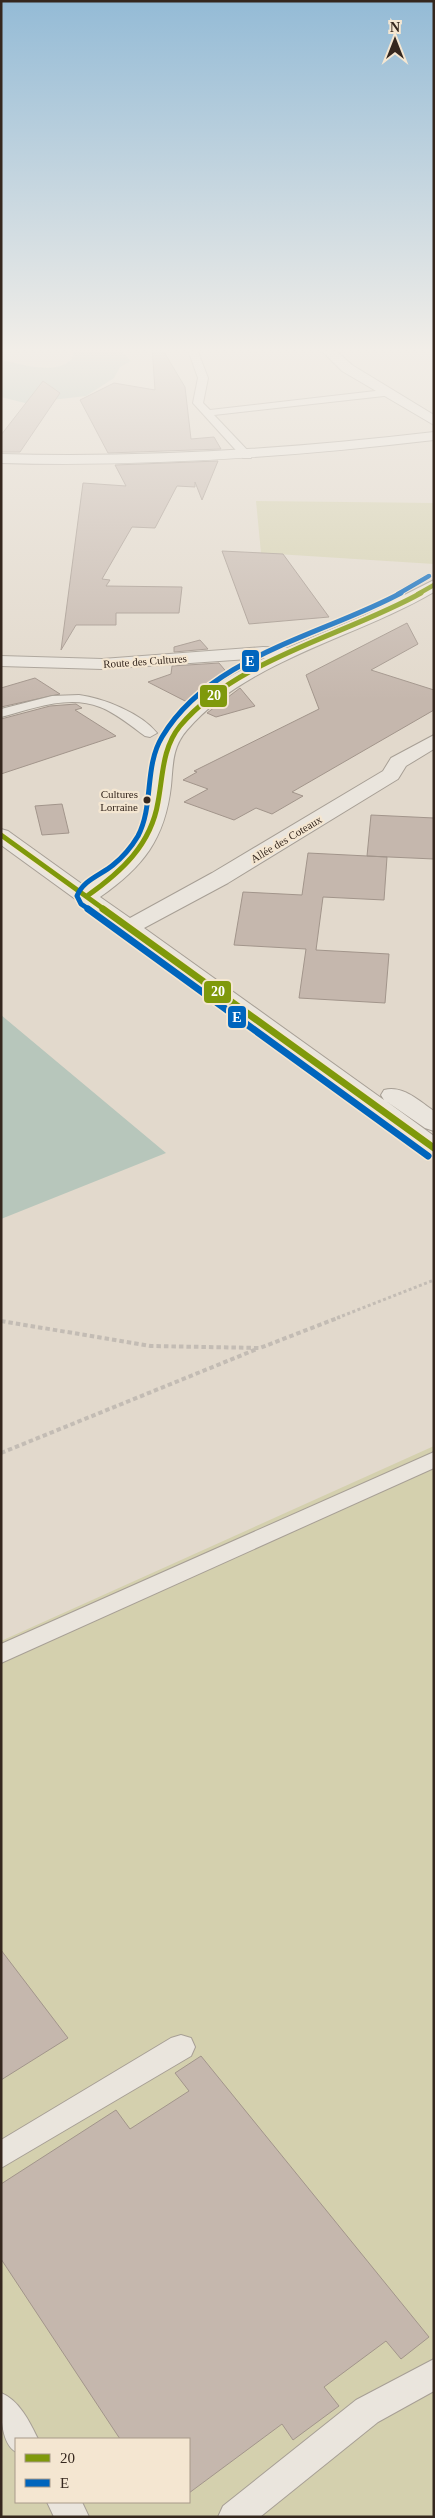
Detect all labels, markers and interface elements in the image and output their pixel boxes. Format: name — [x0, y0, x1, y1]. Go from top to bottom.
north arrow — [370, 15, 420, 65]
text: N — [390, 20, 400, 35]
line badge: E — [241, 649, 260, 673]
street label: Route des Cultures — [103, 652, 187, 670]
text: E — [245, 654, 255, 669]
line badge: 20 — [199, 684, 228, 708]
text: 20 — [207, 688, 221, 703]
place label: Cultures Lorraine — [100, 788, 138, 813]
marker: Cultures Lorraine — [142, 795, 152, 805]
street label: Allée des Coteaux — [248, 813, 324, 865]
line badge: 20 — [203, 980, 232, 1004]
text: 20 — [211, 984, 225, 999]
line badge: E — [227, 1005, 247, 1029]
text: E — [232, 1010, 242, 1025]
legend — [15, 2438, 190, 2503]
text: 20 — [60, 2450, 75, 2466]
text: E — [60, 2475, 69, 2491]

